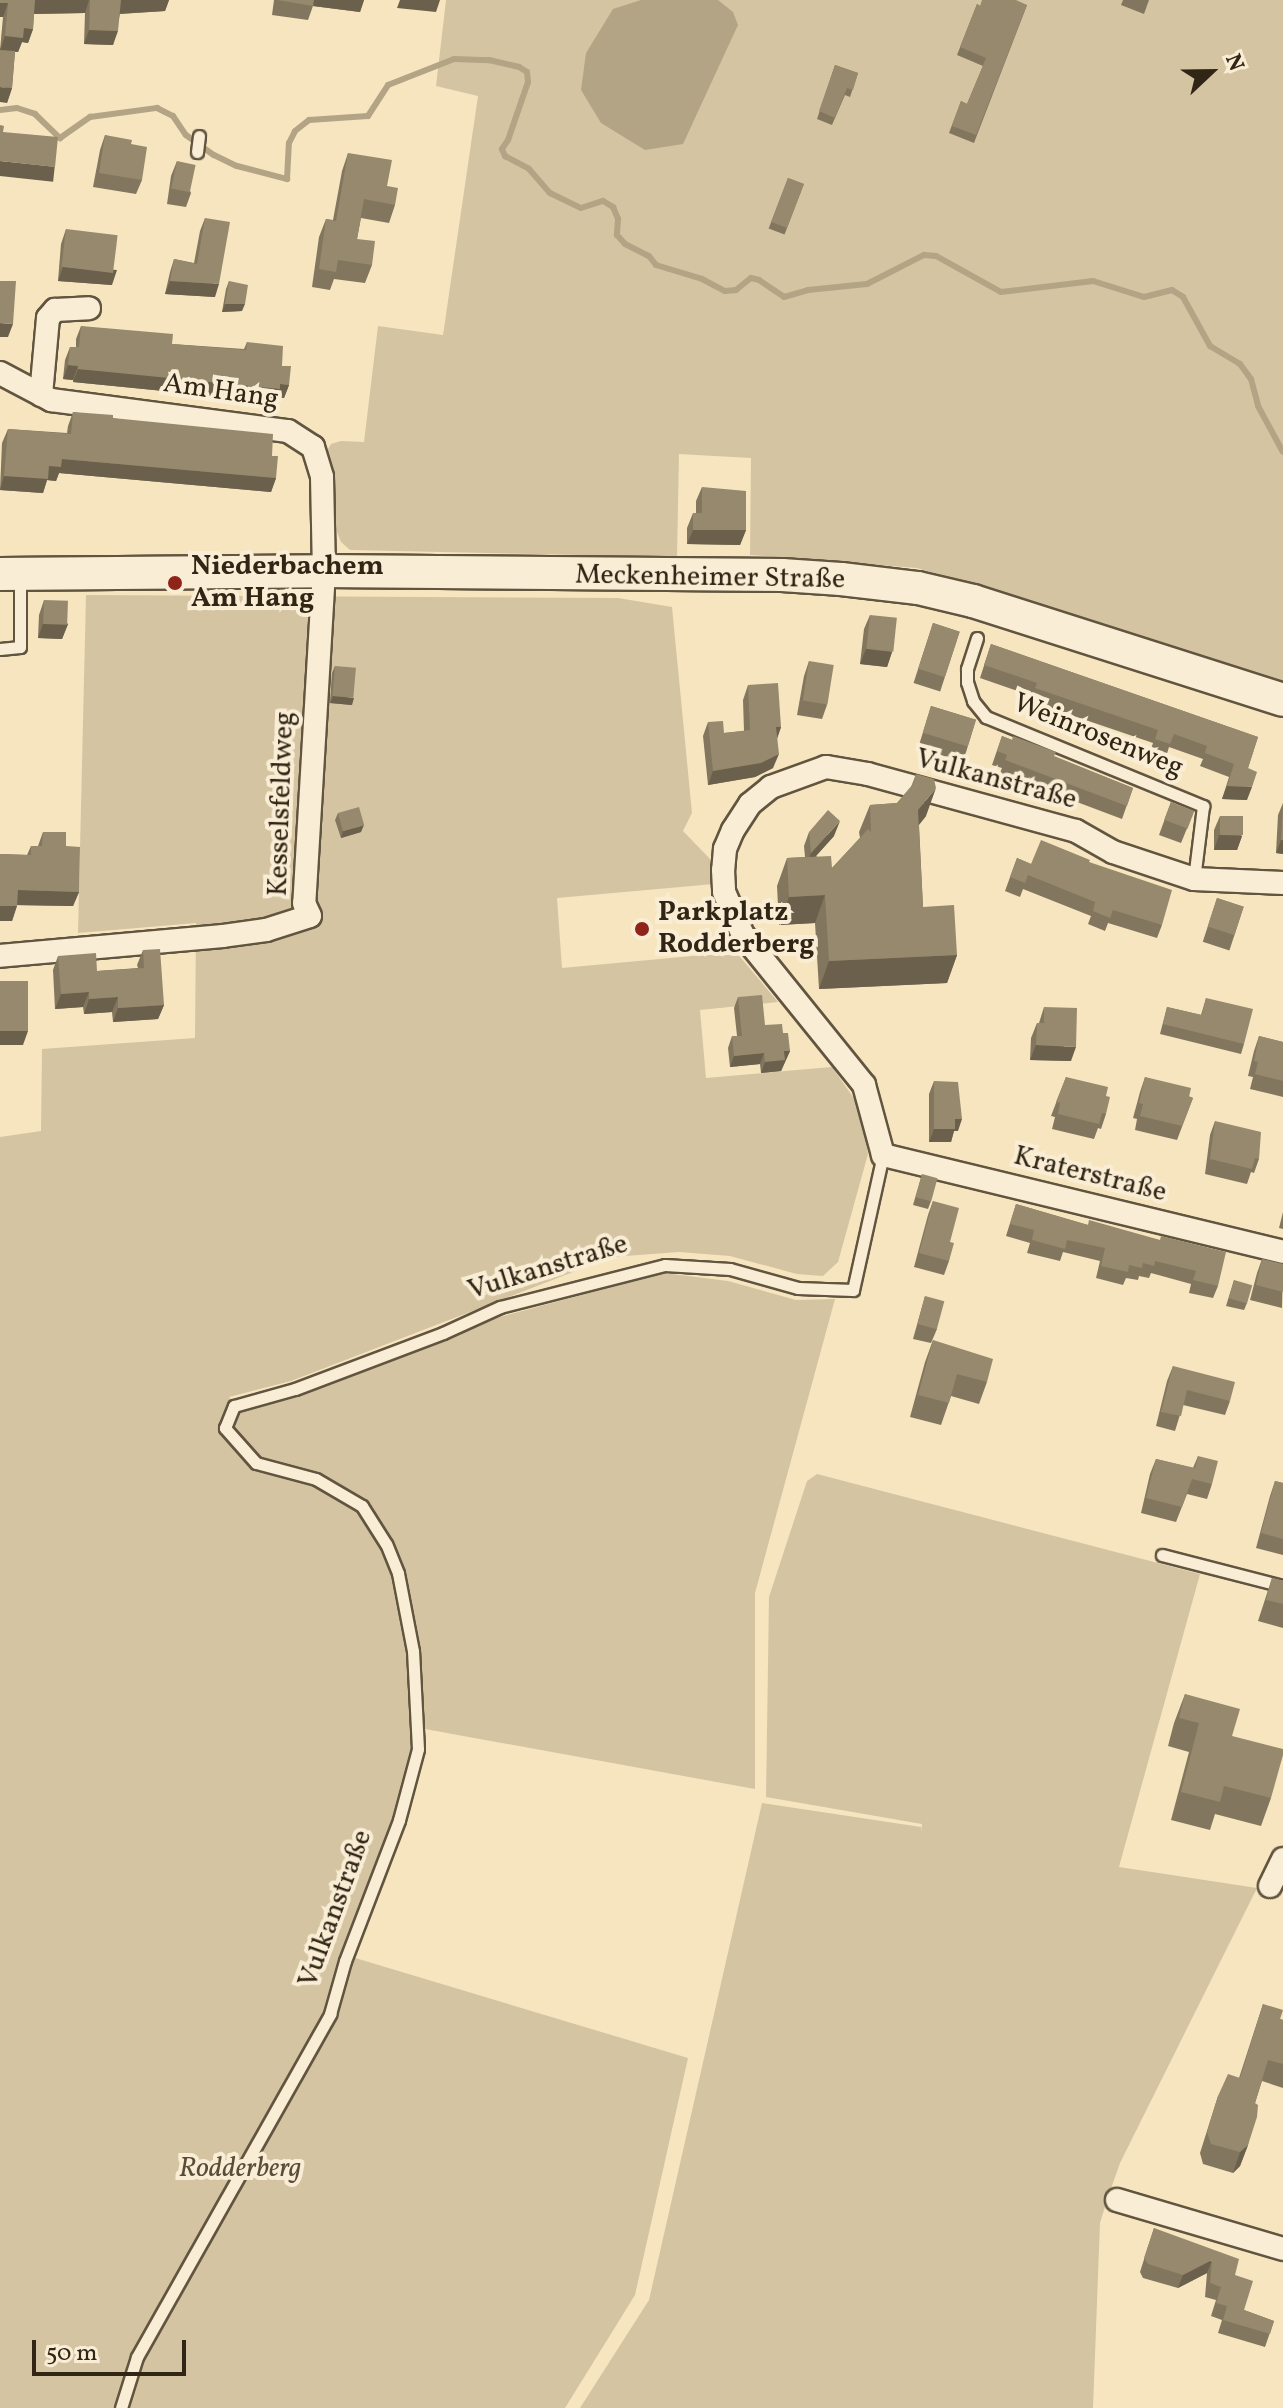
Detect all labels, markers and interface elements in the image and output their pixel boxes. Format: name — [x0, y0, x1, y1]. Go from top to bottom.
north arrow — [1171, 32, 1251, 112]
text: N — [1216, 50, 1251, 76]
street label: Am Hang — [161, 367, 281, 417]
place label: Niederbachem Am Hang — [191, 550, 384, 616]
street label: Meckenheimer Straße — [575, 559, 845, 597]
marker: Niederbachem Am Hang — [166, 574, 184, 592]
street label: Weinrosenweg — [1008, 687, 1188, 785]
street label: Kesselsfeldweg — [262, 711, 302, 897]
street label: Vulkanstraße — [912, 742, 1080, 818]
place label: Parkplatz Rodderberg — [658, 896, 815, 962]
marker: Parkplatz Rodderberg — [633, 920, 651, 938]
street label: Kraterstraße — [1010, 1140, 1170, 1210]
street label: Vulkanstraße — [464, 1228, 632, 1308]
street label: Vulkanstraße — [292, 1826, 380, 1992]
park label: Rodderberg — [179, 2152, 301, 2186]
scale bar — [36, 2324, 190, 2374]
text: 50 m — [46, 2337, 98, 2371]

